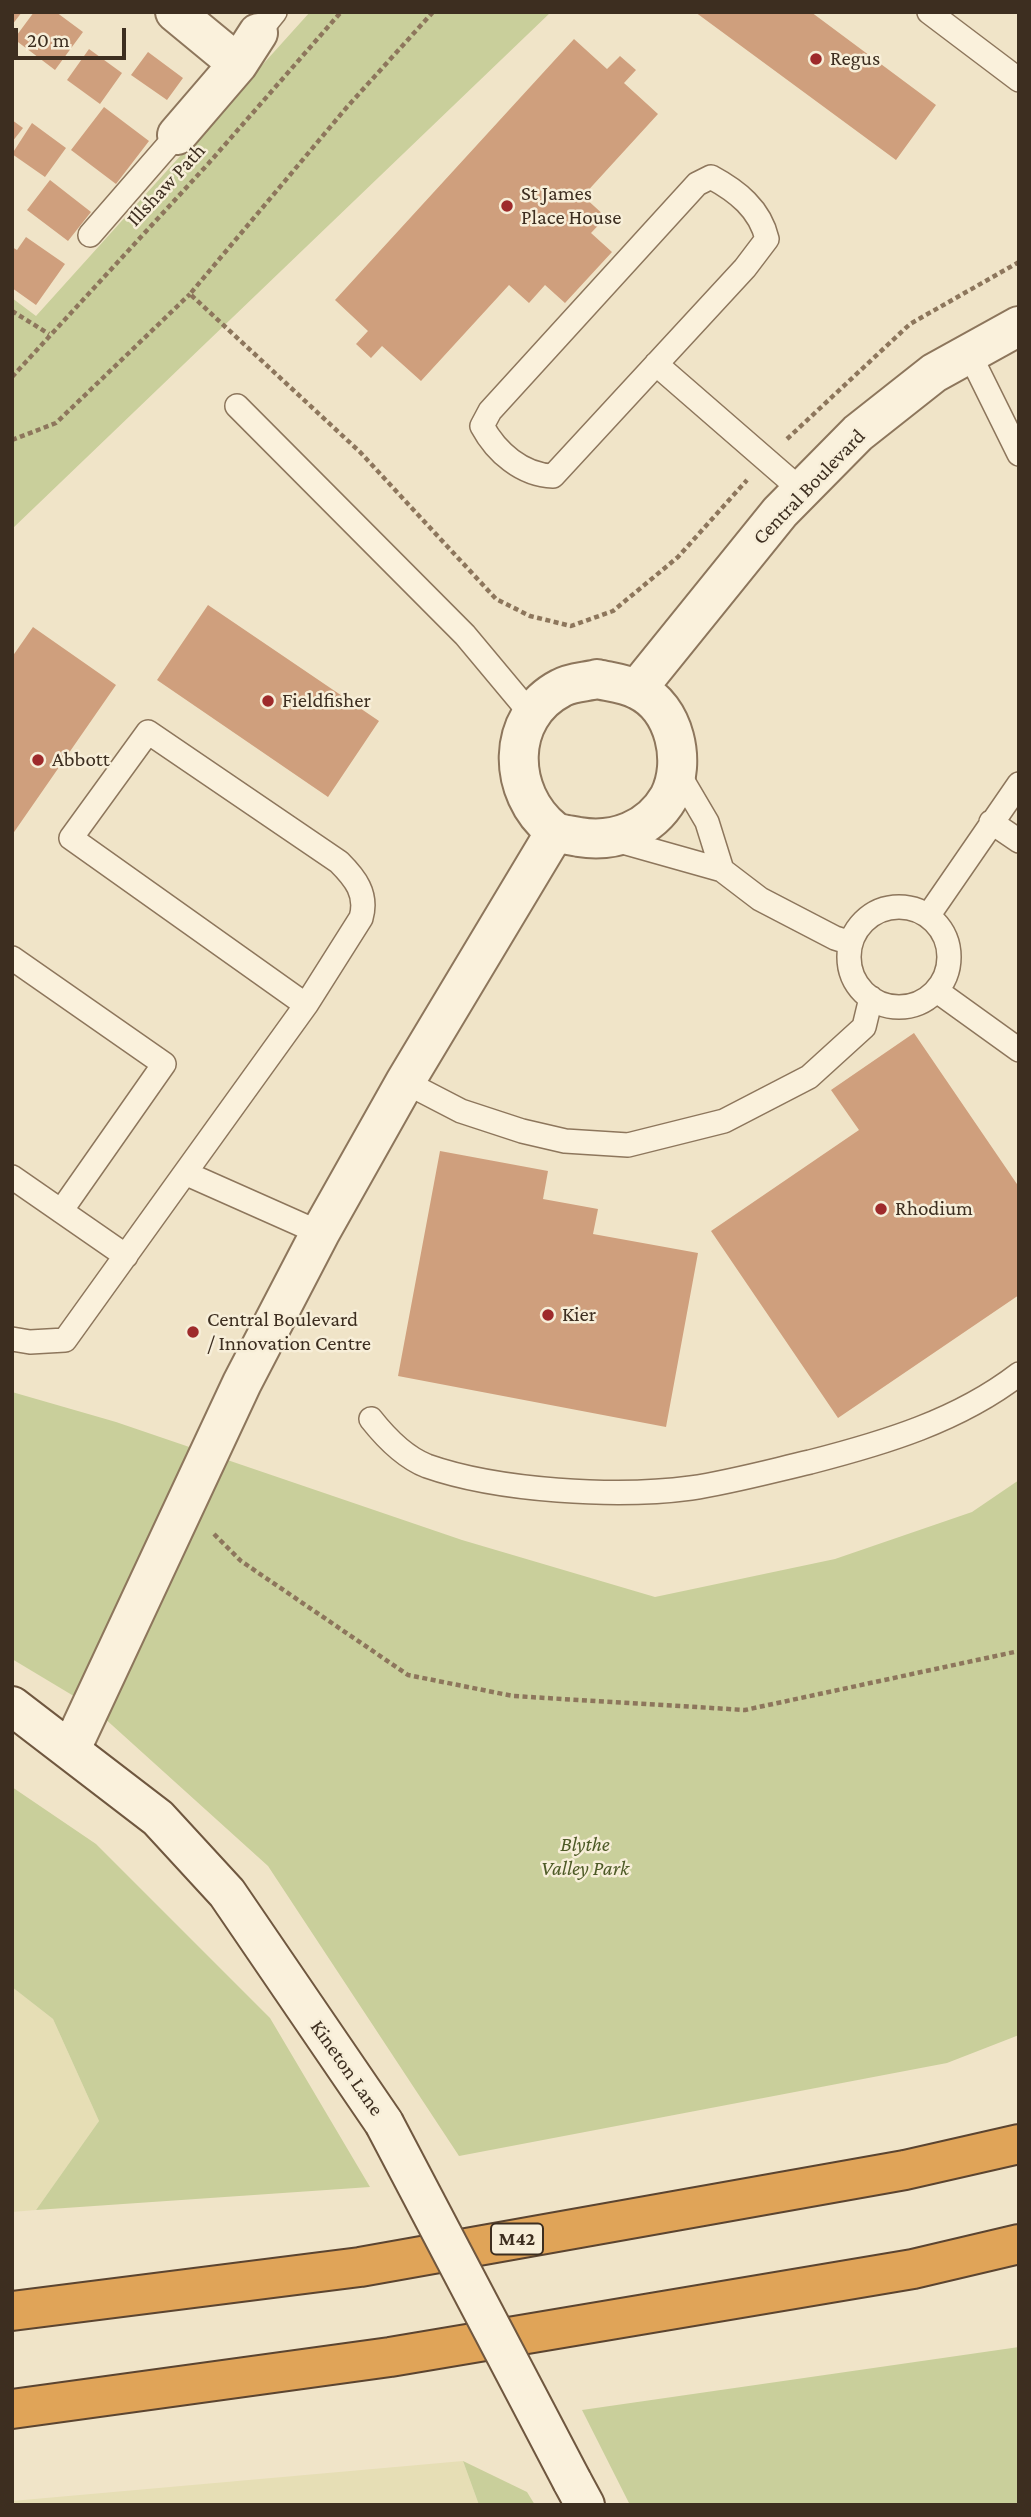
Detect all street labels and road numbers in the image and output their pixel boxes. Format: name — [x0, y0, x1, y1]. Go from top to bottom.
street label: Illshaw Path — [121, 138, 211, 232]
street label: Central Boulevard — [747, 424, 871, 550]
street label: Kineton Lane — [305, 2015, 389, 2121]
road number: M42 — [491, 2224, 543, 2254]

